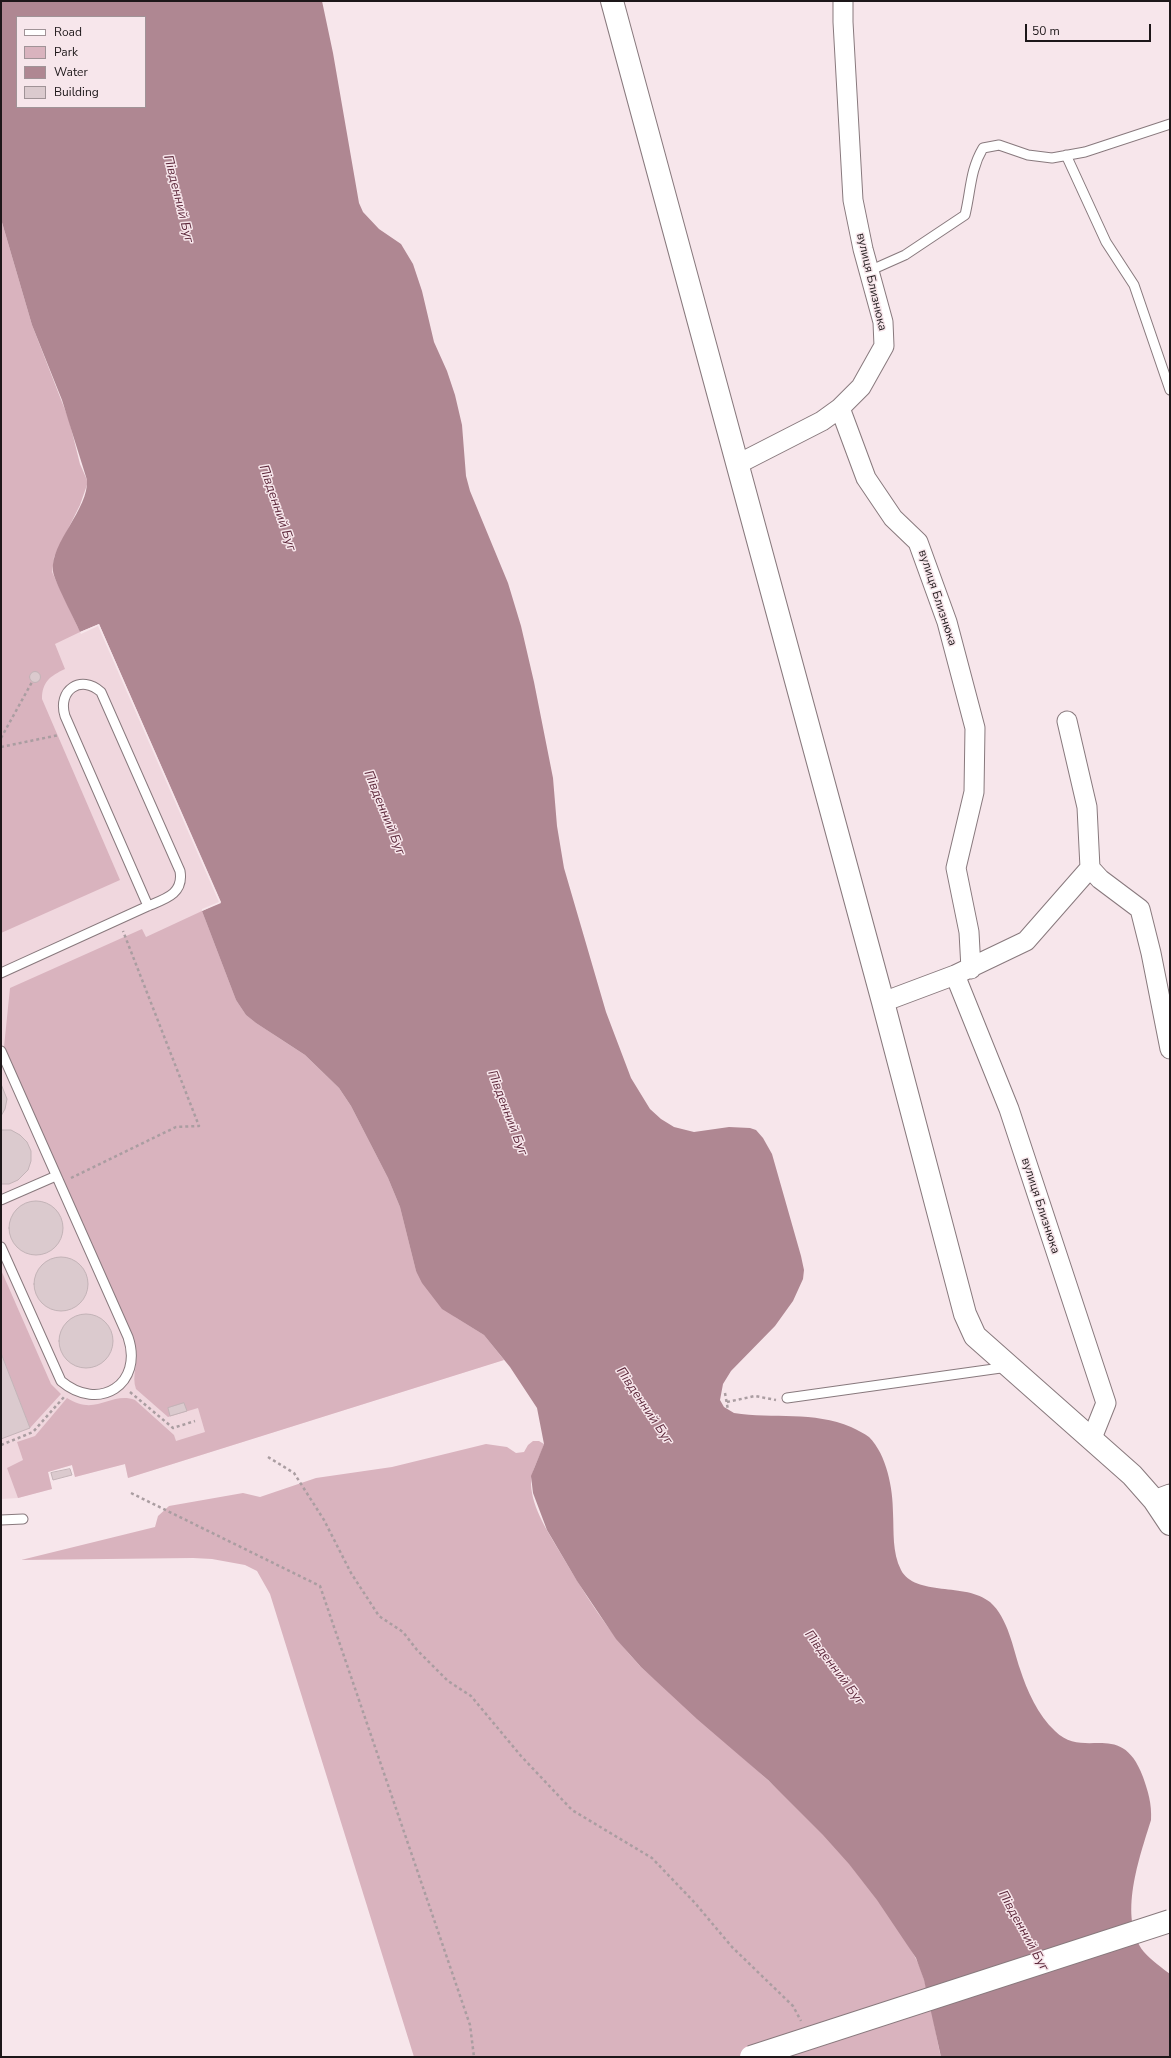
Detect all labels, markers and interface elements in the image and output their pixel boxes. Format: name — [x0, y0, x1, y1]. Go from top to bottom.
legend — [16, 16, 146, 108]
scale bar — [1027, 16, 1153, 42]
text: 50 m — [1032, 23, 1060, 39]
text: Road — [54, 24, 82, 40]
text: Park — [54, 44, 78, 60]
text: Water — [54, 64, 88, 80]
text: Building — [54, 84, 99, 100]
water label: Південний Буг — [160, 154, 196, 244]
street label: вулиця Близнюка — [853, 232, 889, 332]
water label: Південний Буг — [255, 463, 299, 553]
street label: вулиця Близнюка — [915, 548, 959, 648]
water label: Південний Буг — [360, 768, 408, 858]
water label: Південний Буг — [484, 1068, 530, 1158]
street label: вулиця Близнюка — [1018, 1156, 1062, 1256]
water label: Південний Буг — [612, 1364, 676, 1448]
water label: Південний Буг — [801, 1627, 867, 1709]
water label: Південний Буг — [994, 1888, 1052, 1974]

